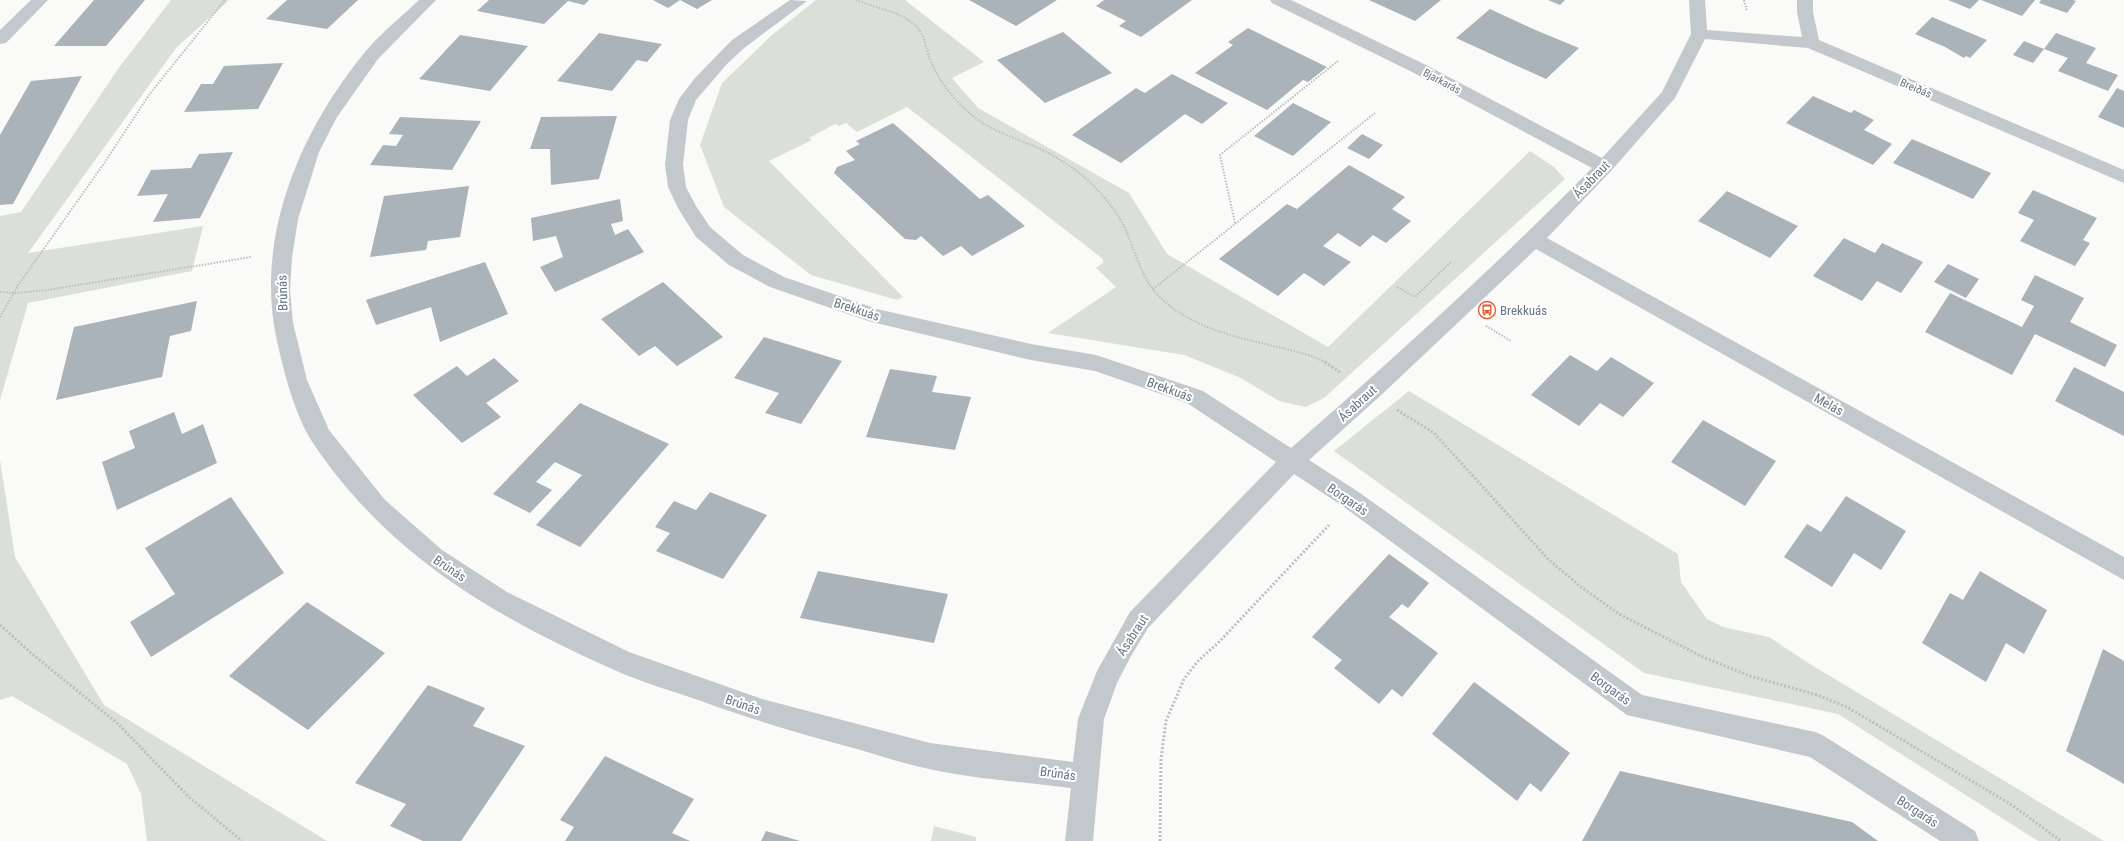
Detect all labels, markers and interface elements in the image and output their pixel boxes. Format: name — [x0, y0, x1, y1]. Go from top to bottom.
street label: Bjarkarás — [1421, 66, 1463, 97]
street label: Breiðás — [1898, 76, 1933, 101]
street label: Ásabraut — [1570, 157, 1613, 201]
street label: Brúnás — [274, 275, 291, 311]
street label: Brekkuás — [832, 295, 882, 324]
bus stop icon: Brekkuás — [1477, 300, 1497, 320]
place label: Brekkuás — [1500, 303, 1547, 318]
street label: Brekkuás — [1145, 374, 1195, 405]
street label: Ásabraut — [1335, 382, 1380, 424]
street label: Melás — [1812, 390, 1846, 419]
street label: Borgarás — [1324, 480, 1371, 519]
street label: Brúnás — [431, 552, 469, 585]
street label: Ásabraut — [1114, 612, 1151, 659]
street label: Borgarás — [1588, 669, 1634, 708]
street label: Brúnás — [723, 692, 762, 717]
street label: Brúnás — [1039, 764, 1077, 783]
street label: Borgarás — [1894, 793, 1941, 830]

